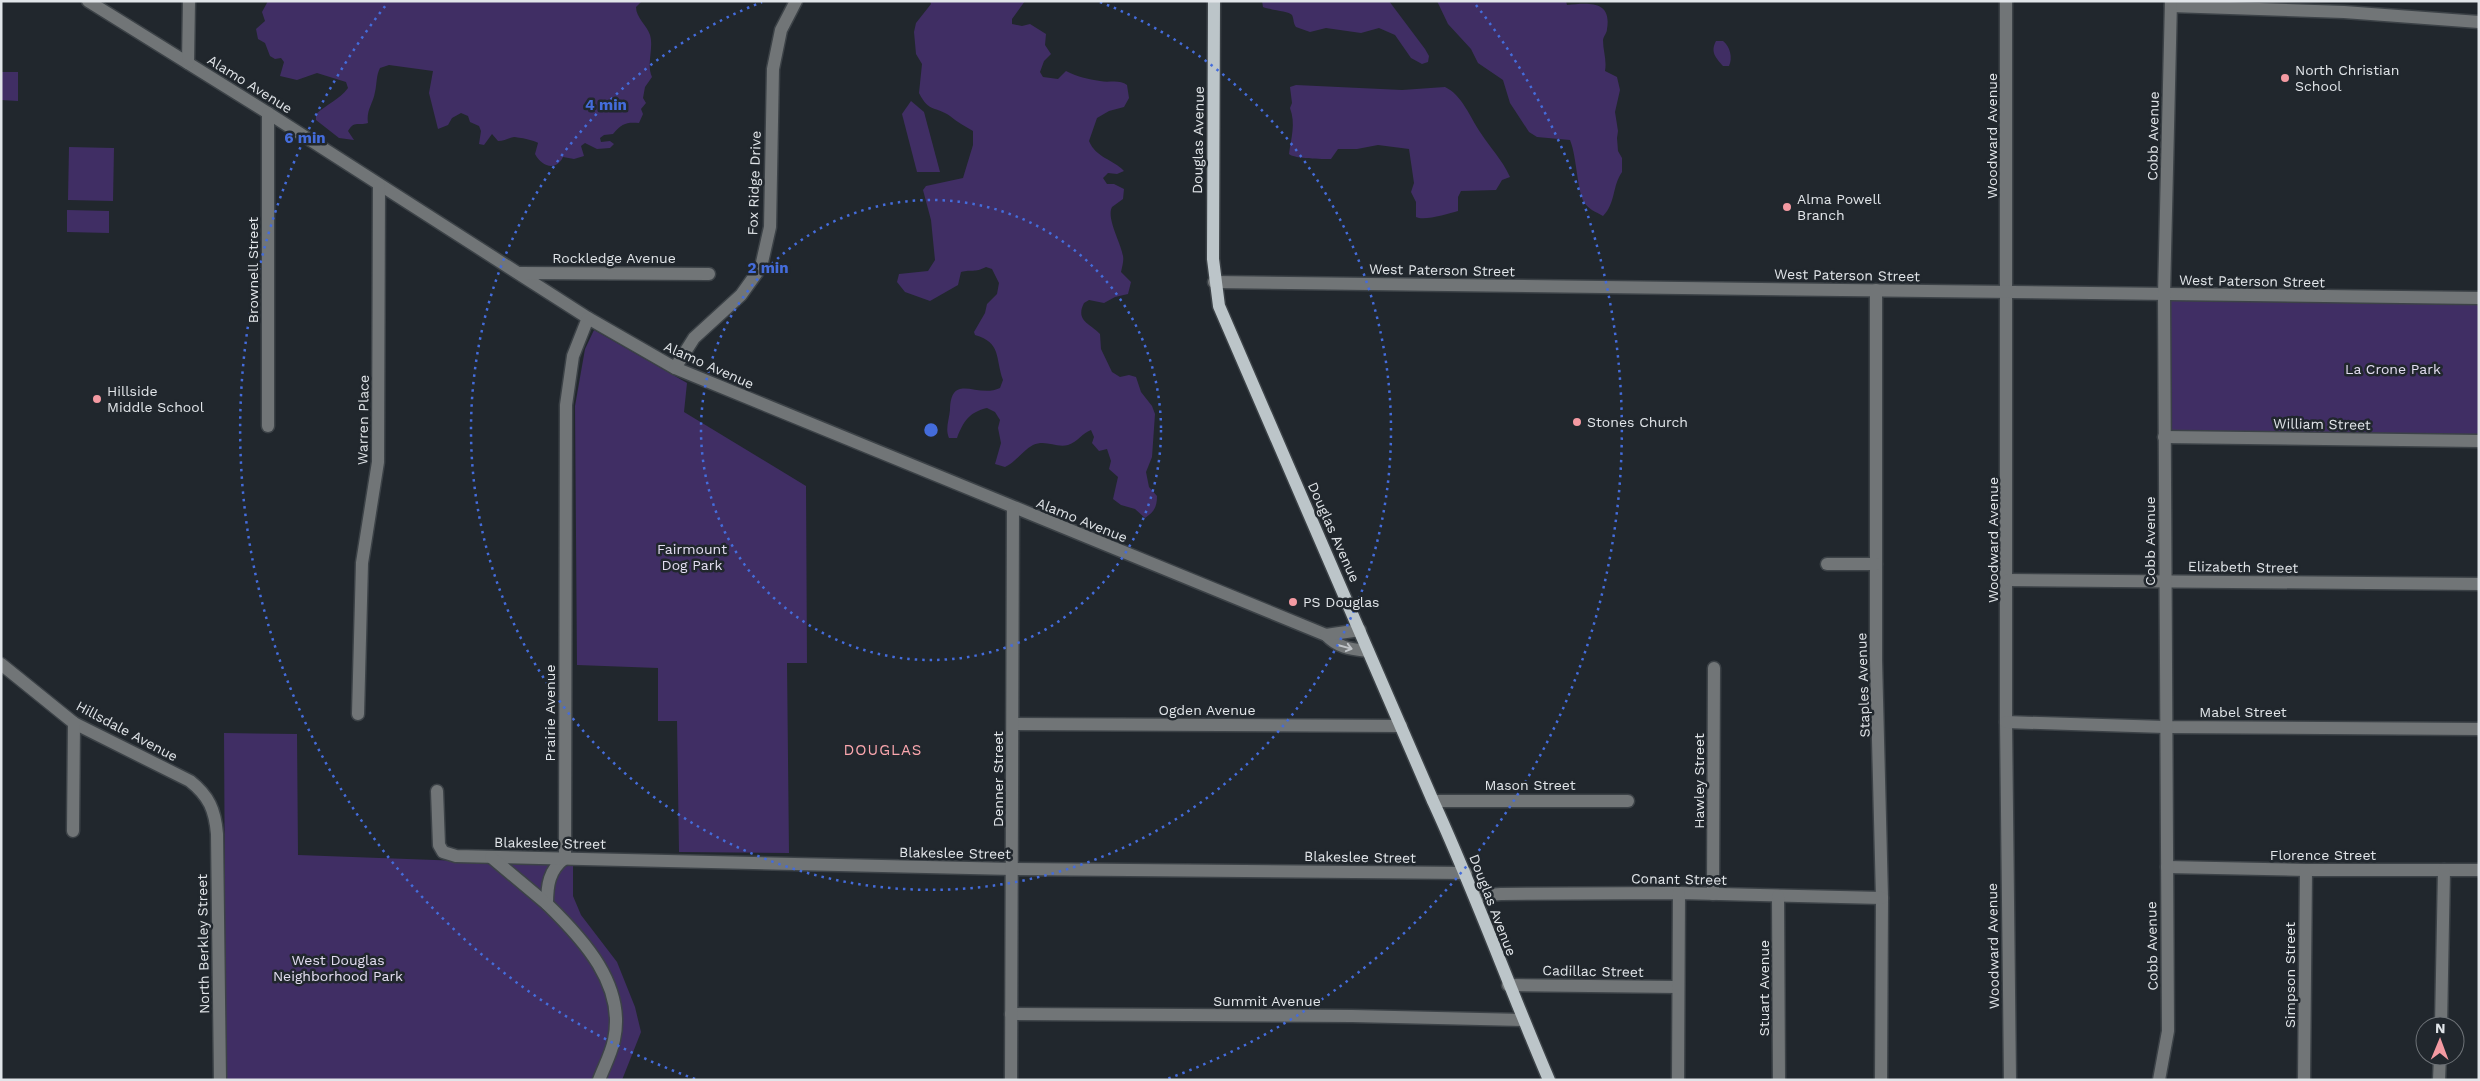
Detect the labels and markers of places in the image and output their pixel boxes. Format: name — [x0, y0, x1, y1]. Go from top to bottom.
place label: North Christian School — [2295, 62, 2399, 94]
marker: North Christian School — [2279, 72, 2291, 84]
place label: Alma Powell Branch — [1797, 191, 1882, 223]
marker: Alma Powell Branch — [1781, 201, 1793, 213]
place label: Hillside Middle School — [107, 383, 205, 415]
marker: Hillside Middle School — [91, 393, 103, 405]
place label: Stones Church — [1587, 414, 1688, 430]
marker: Stones Church — [1571, 416, 1583, 428]
centre of rings — [922, 421, 940, 439]
place label: PS Douglas — [1303, 594, 1379, 610]
marker: PS Douglas — [1287, 596, 1299, 608]

